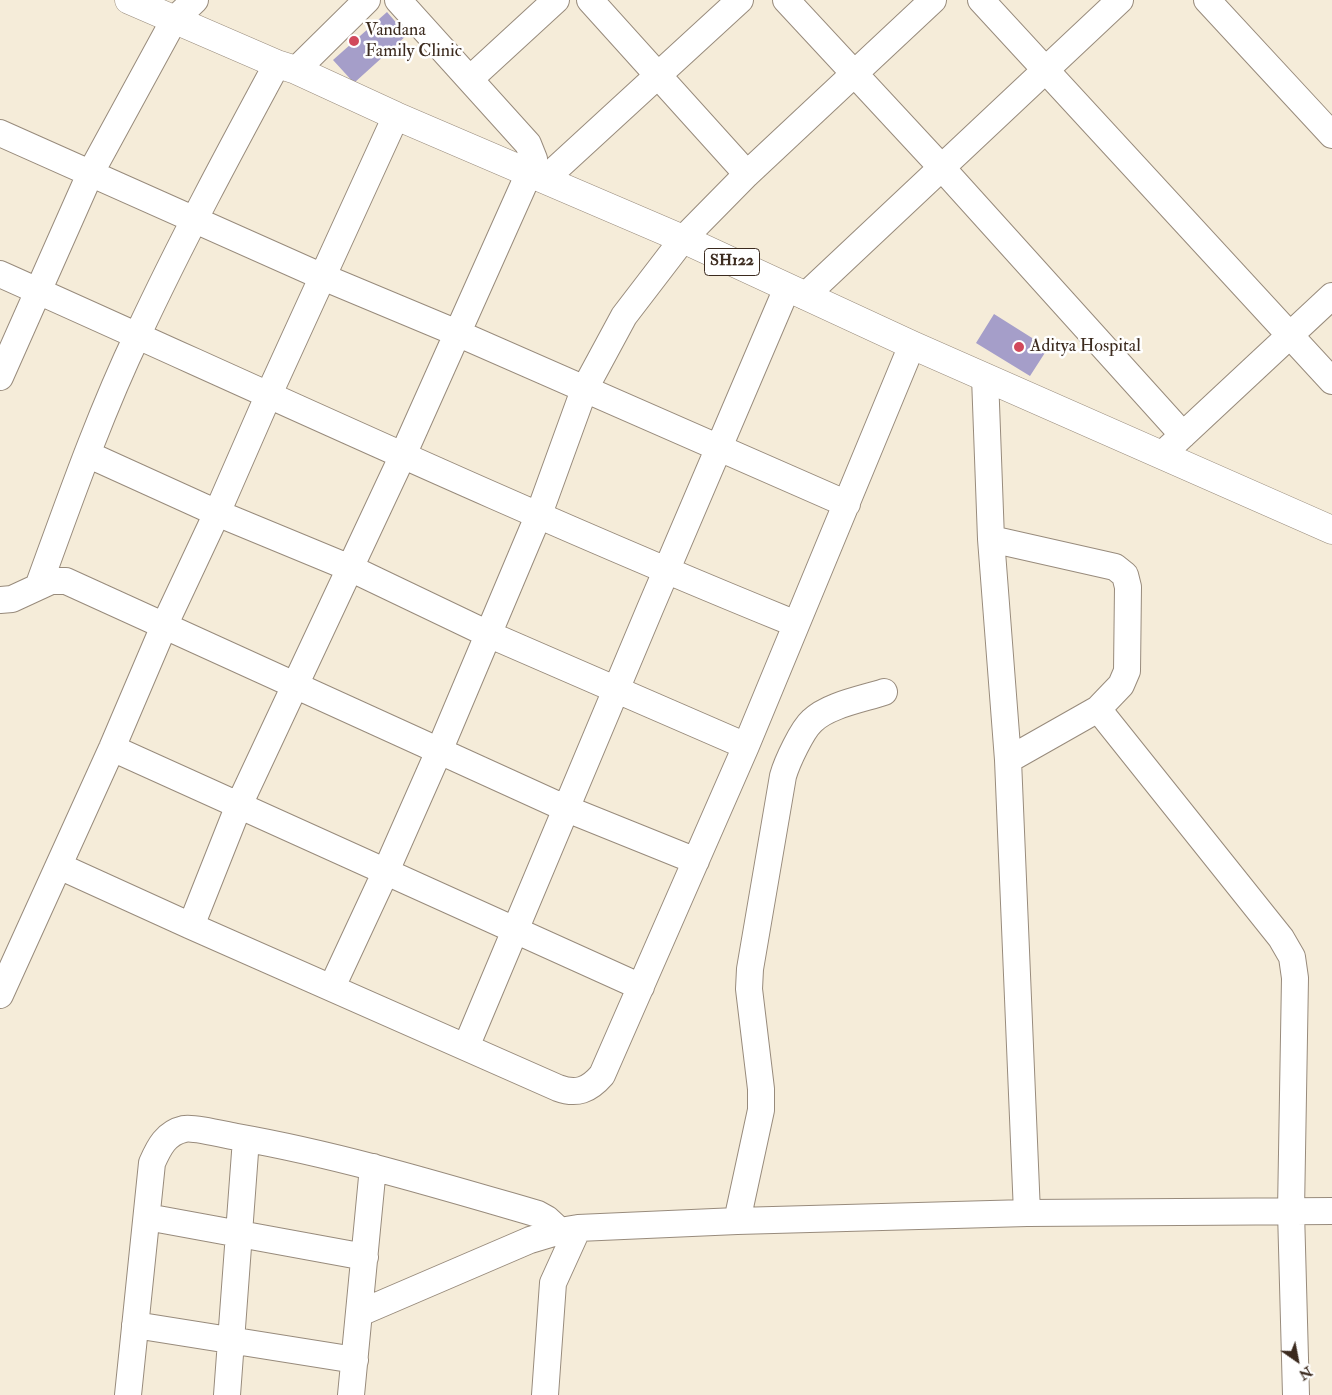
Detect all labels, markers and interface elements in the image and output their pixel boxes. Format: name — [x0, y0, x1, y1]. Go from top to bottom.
place label: Vandana Family Clinic — [365, 20, 462, 62]
marker: Vandana Family Clinic — [347, 34, 361, 48]
road number: SH122 — [704, 248, 760, 276]
place label: Aditya Hospital — [1030, 336, 1141, 358]
marker: Aditya Hospital — [1012, 340, 1026, 354]
north arrow — [1272, 1335, 1322, 1385]
text: N — [1296, 1362, 1315, 1384]

